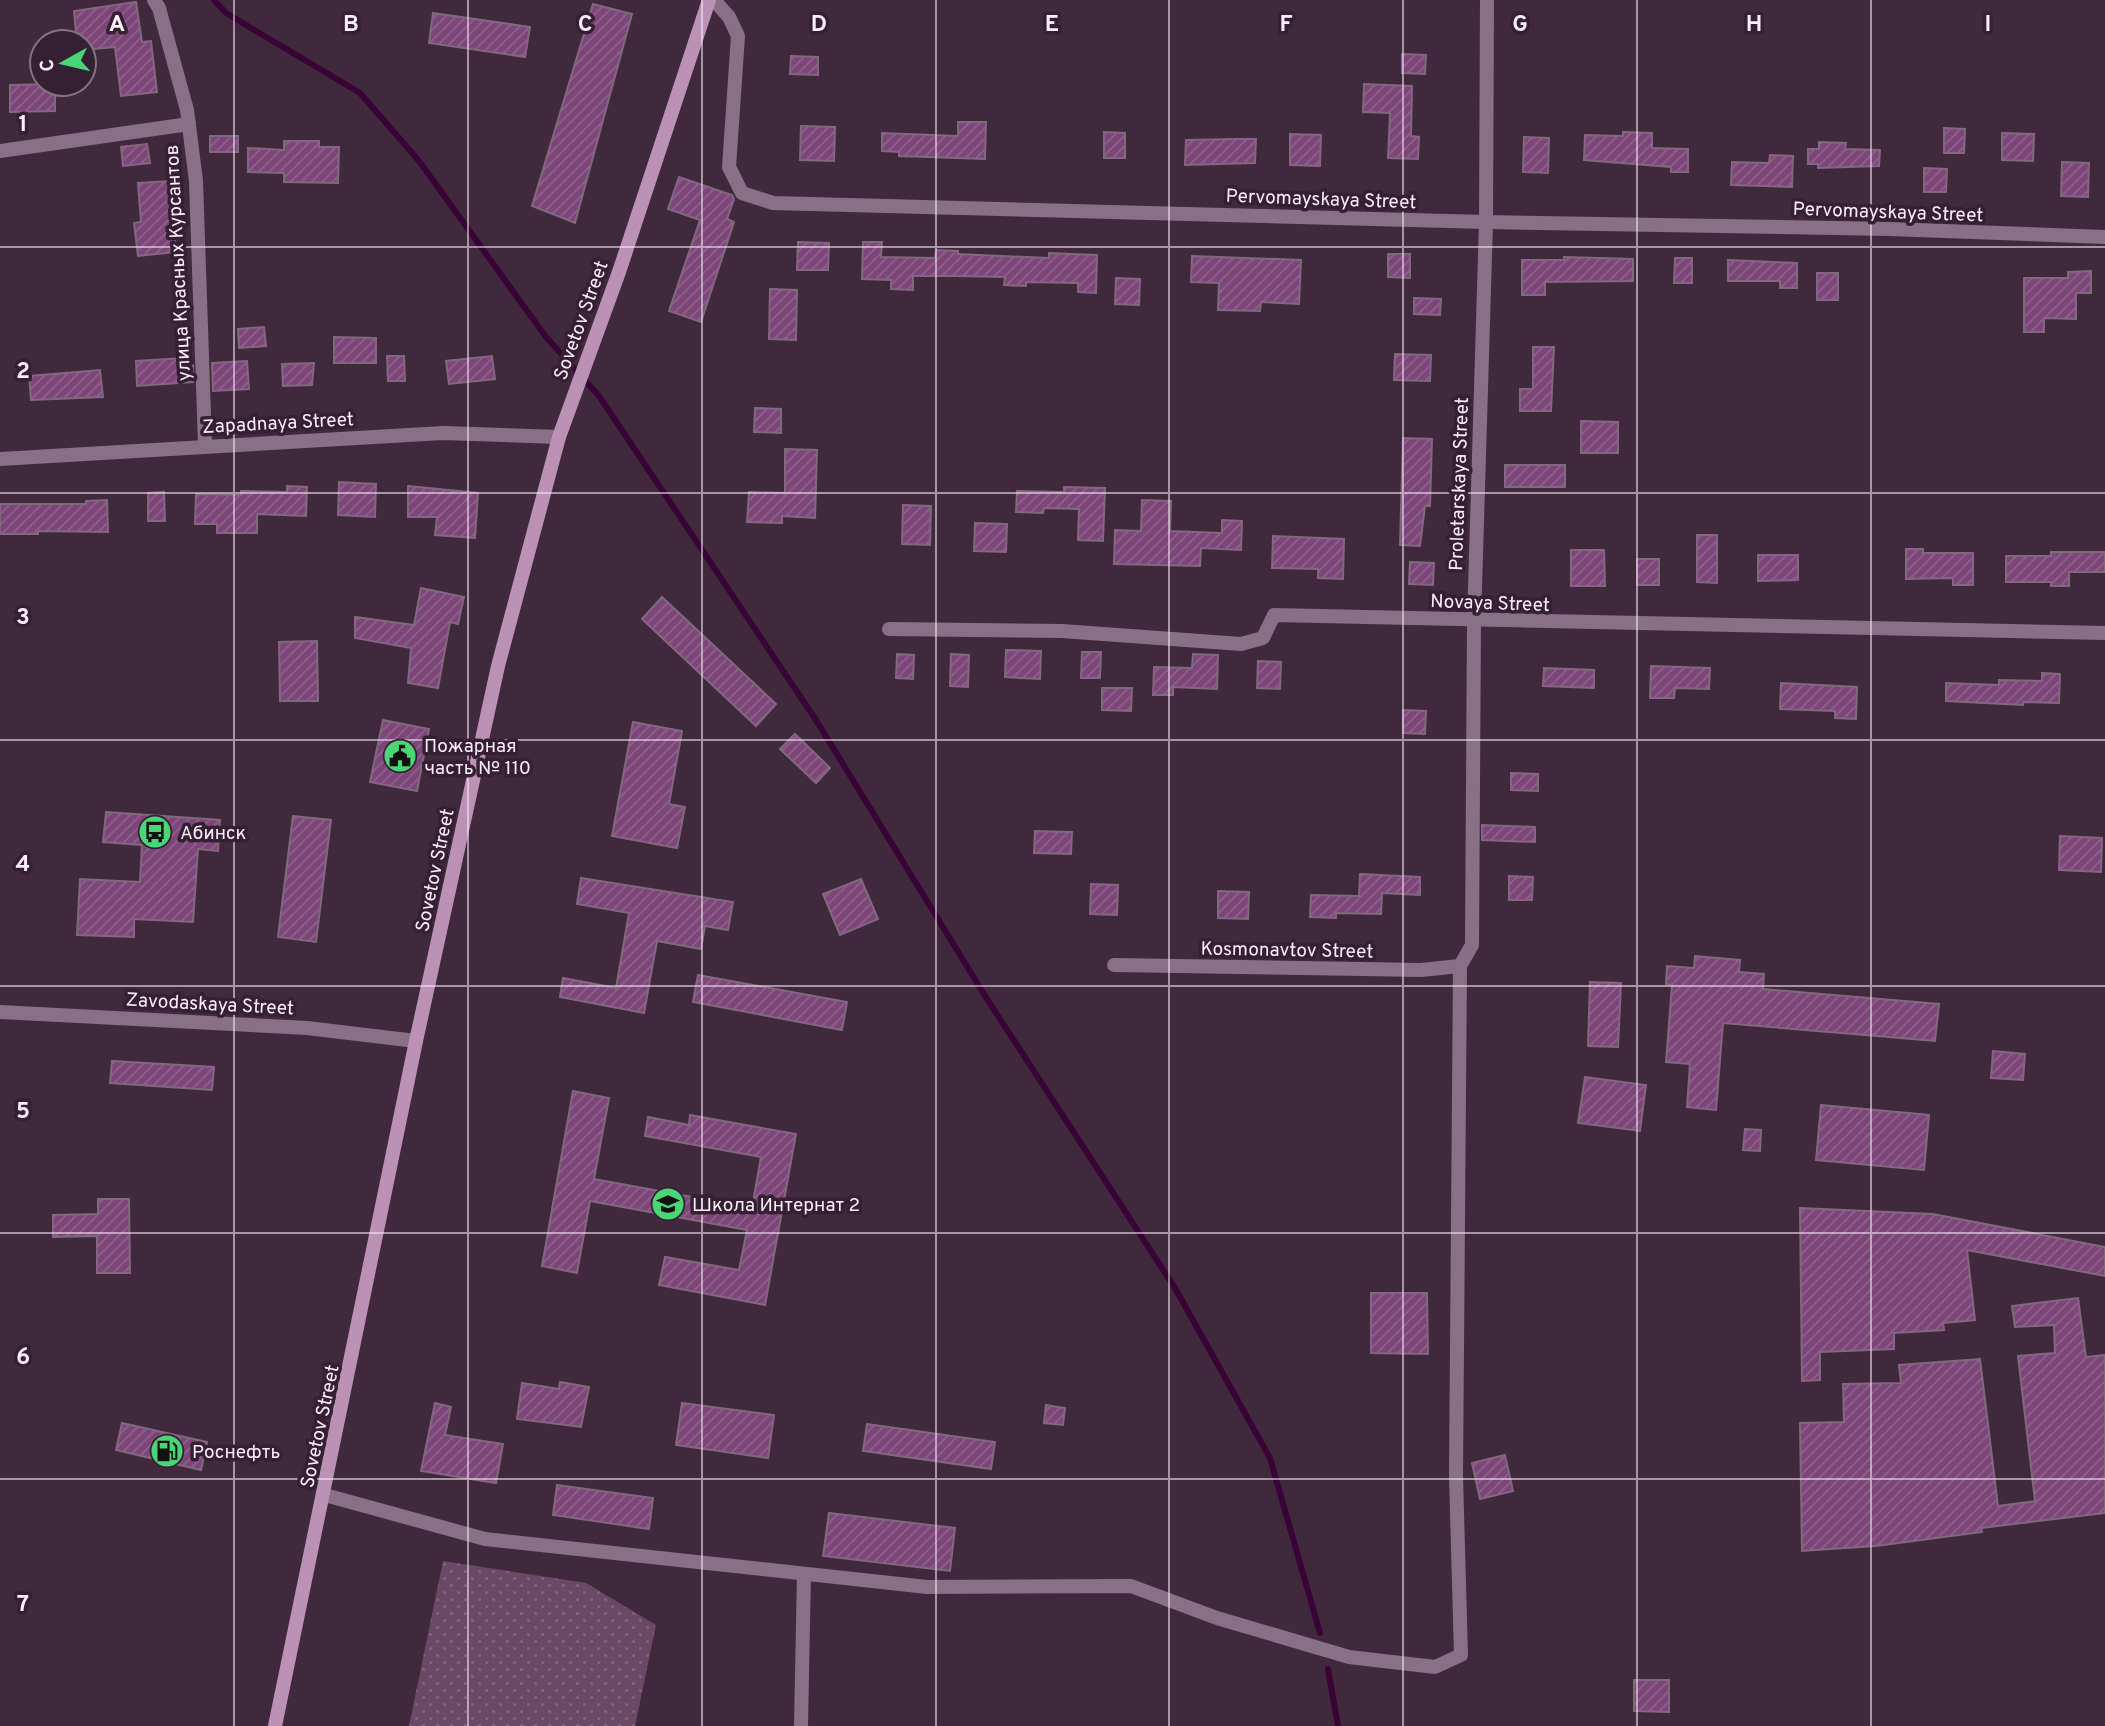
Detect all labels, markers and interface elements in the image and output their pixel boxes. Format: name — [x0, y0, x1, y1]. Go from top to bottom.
text: A — [109, 11, 125, 40]
text: B — [343, 11, 359, 40]
text: C — [578, 11, 592, 40]
text: D — [811, 11, 827, 40]
text: E — [1045, 11, 1059, 40]
text: F — [1279, 11, 1293, 40]
text: G — [1512, 11, 1528, 40]
text: H — [1746, 11, 1762, 40]
text: I — [1985, 11, 1991, 40]
north arrow — [28, 28, 98, 98]
text: С — [35, 57, 61, 73]
text: 1 — [18, 111, 28, 140]
street label: улица Красных Курсантов — [161, 144, 197, 382]
street label: Pervomayskaya Street — [1225, 185, 1417, 215]
street label: Pervomayskaya Street — [1792, 198, 1984, 228]
street label: Sovetov Street — [549, 258, 615, 384]
text: 2 — [16, 358, 30, 387]
street label: Proletarskaya Street — [1445, 397, 1475, 571]
street label: Zapadnaya Street — [202, 408, 355, 440]
street label: Novaya Street — [1430, 590, 1550, 618]
text: 3 — [16, 604, 30, 633]
place label: Пожарная часть № 110 — [424, 735, 531, 781]
public building icon: Пожарная часть № 110 — [381, 737, 419, 775]
street label: Sovetov Street — [411, 807, 461, 934]
bus stop icon: Абинск — [136, 813, 174, 851]
place label: Абинск — [180, 822, 247, 846]
text: 4 — [16, 851, 30, 880]
street label: Kosmonavtov Street — [1200, 937, 1374, 965]
street label: Zavodaskaya Street — [125, 989, 295, 1021]
text: 5 — [16, 1098, 30, 1127]
school or university icon: Школа Интернат 2 — [649, 1185, 687, 1223]
place label: Школа Интернат 2 — [692, 1194, 860, 1218]
text: 6 — [16, 1344, 30, 1373]
street label: Sovetov Street — [296, 1363, 346, 1490]
fuel station icon: Роснефть — [148, 1432, 186, 1470]
place label: Роснефть — [192, 1441, 280, 1465]
text: 7 — [17, 1591, 29, 1620]

